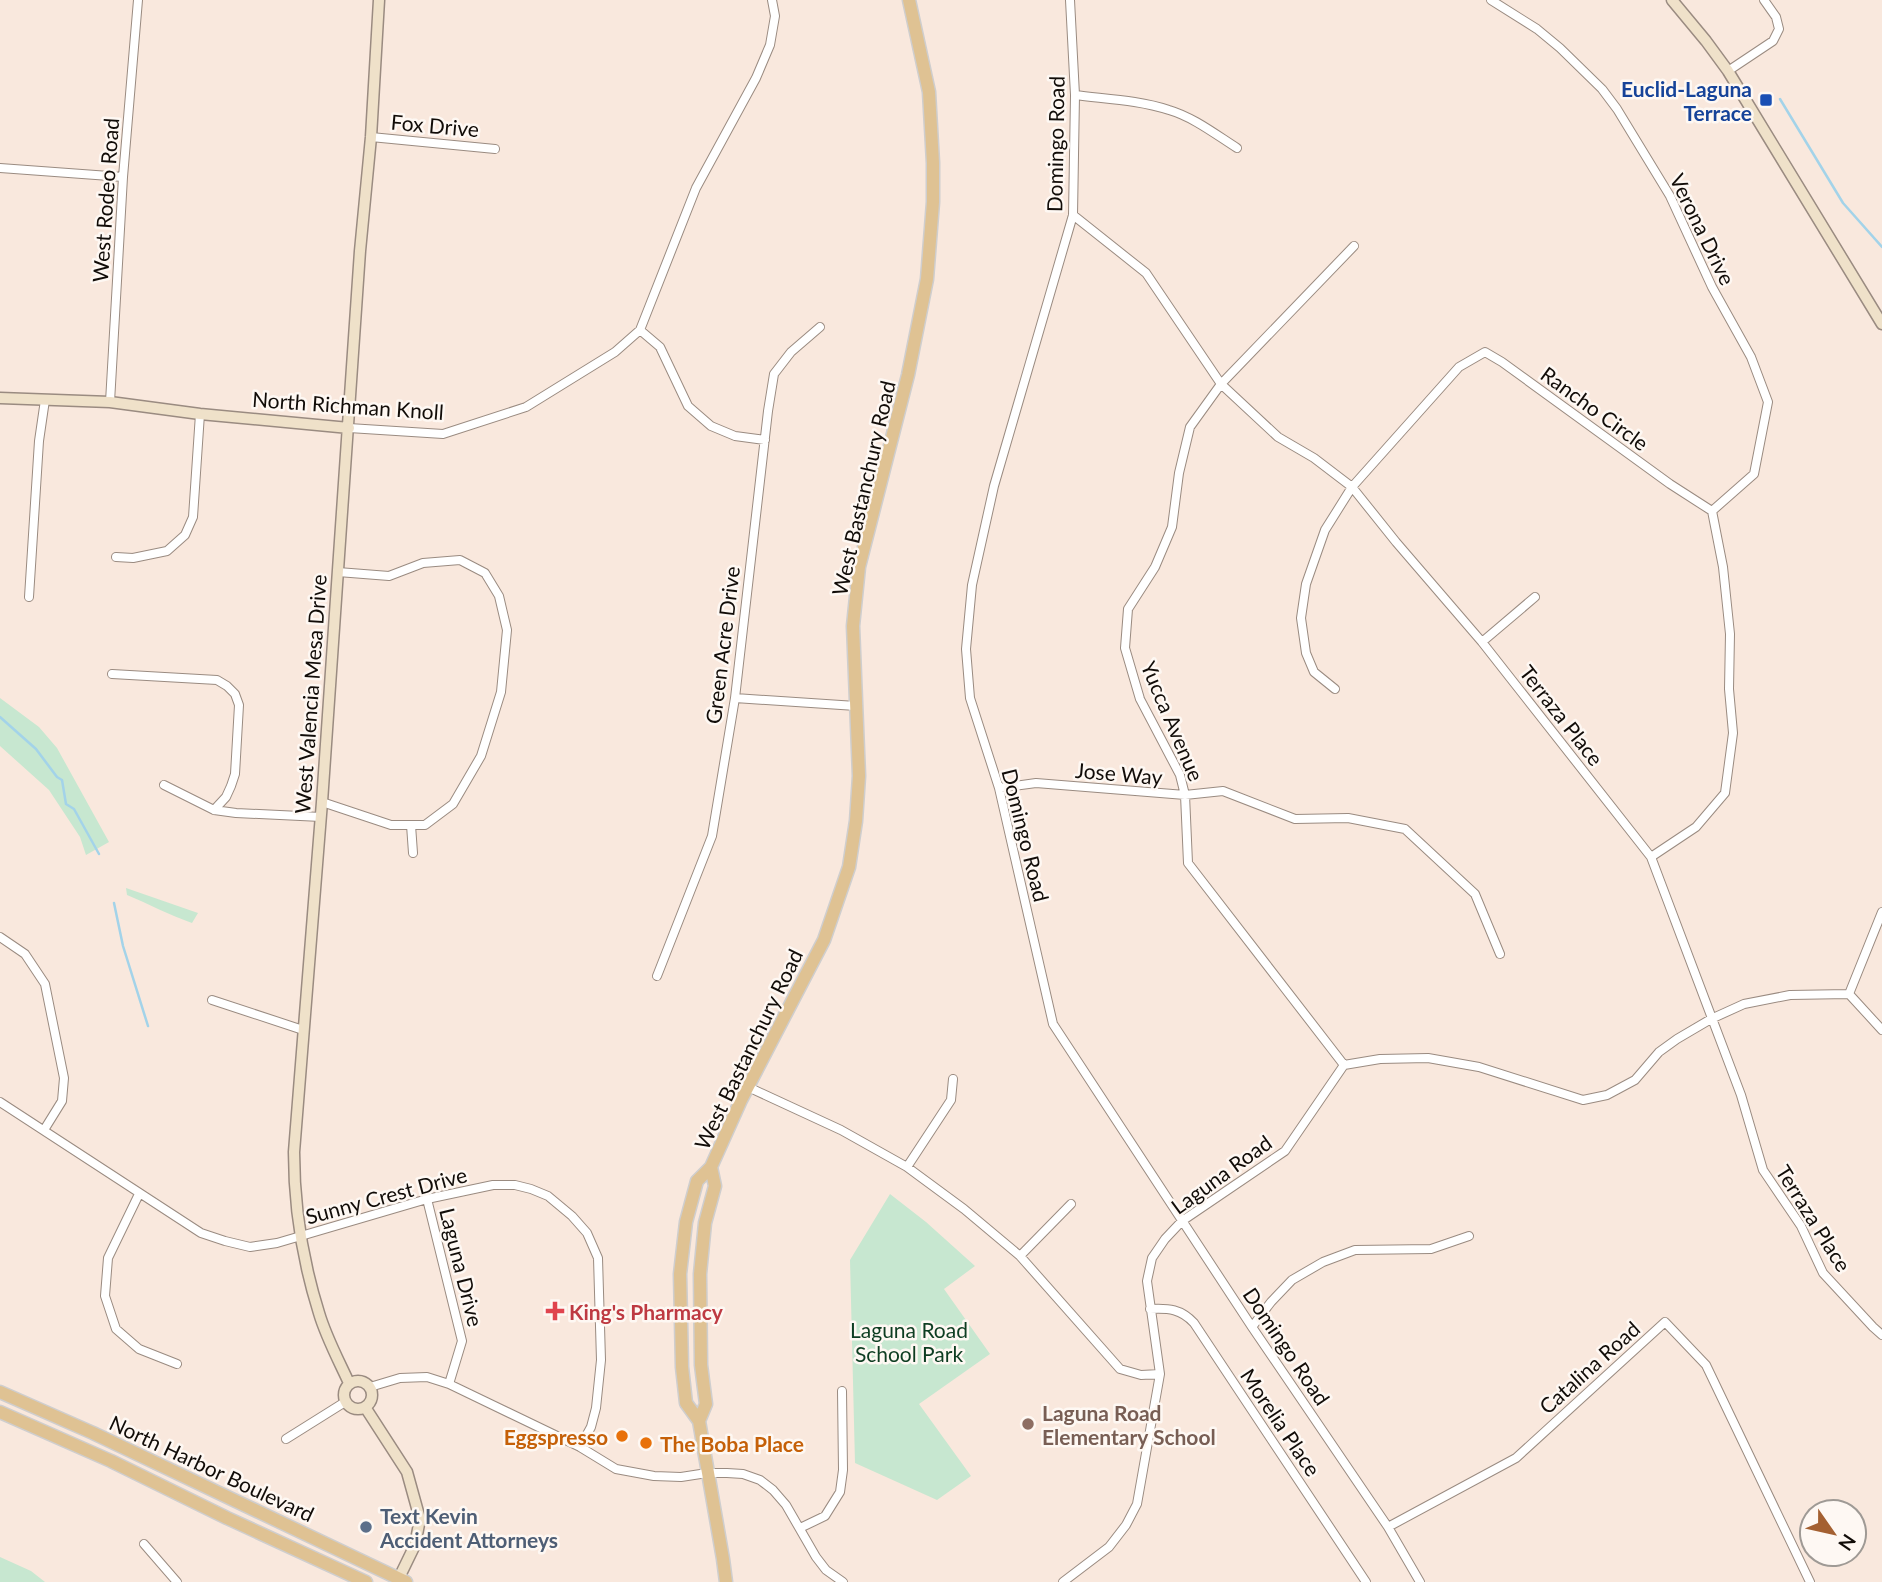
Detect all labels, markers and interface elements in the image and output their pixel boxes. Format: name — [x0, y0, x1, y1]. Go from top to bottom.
street label: Domingo Road — [1041, 76, 1069, 212]
place label: Euclid-Laguna Terrace — [1621, 76, 1752, 125]
marker: Euclid-Laguna Terrace — [1758, 92, 1774, 108]
street label: Fox Drive — [390, 109, 480, 141]
street label: West Rodeo Road — [87, 117, 123, 283]
street label: Verona Drive — [1665, 169, 1741, 289]
street label: Rancho Circle — [1536, 361, 1654, 455]
street label: West Bastanchury Road — [826, 378, 900, 598]
street label: North Richman Knoll — [251, 386, 445, 424]
street label: Green Acre Drive — [700, 565, 744, 725]
street label: West Valencia Mesa Drive — [289, 573, 331, 815]
street label: Yucca Avenue — [1137, 657, 1209, 785]
street label: Terraza Place — [1515, 660, 1609, 770]
street label: Jose Way — [1074, 757, 1164, 789]
street label: Domingo Road — [997, 766, 1055, 904]
street label: West Bastanchury Road — [689, 945, 807, 1153]
street label: Laguna Road — [1166, 1129, 1276, 1219]
street label: Terraza Place — [1771, 1160, 1857, 1276]
street label: Sunny Crest Drive — [303, 1161, 469, 1229]
street label: Laguna Drive — [435, 1205, 489, 1329]
street label: Domingo Road — [1239, 1282, 1335, 1410]
place label: King's Pharmacy — [569, 1299, 724, 1324]
marker: King's Pharmacy — [547, 1303, 563, 1319]
street label: Catalina Road — [1534, 1315, 1644, 1419]
park label: Laguna Road School Park — [850, 1317, 968, 1366]
street label: Morelia Place — [1236, 1364, 1326, 1480]
place label: Laguna Road Elementary School — [1042, 1400, 1216, 1449]
street label: North Harbor Boulevard — [106, 1410, 318, 1526]
marker: Laguna Road Elementary School — [1020, 1416, 1036, 1432]
place label: Eggspresso — [504, 1424, 608, 1449]
marker: Eggspresso — [614, 1428, 630, 1444]
place label: The Boba Place — [660, 1431, 804, 1456]
marker: The Boba Place — [638, 1435, 654, 1451]
north arrow — [1798, 1498, 1868, 1568]
place label: Text Kevin Accident Attorneys — [379, 1503, 558, 1552]
marker: Text Kevin Accident Attorneys — [358, 1519, 374, 1535]
text: N — [1834, 1530, 1861, 1555]

